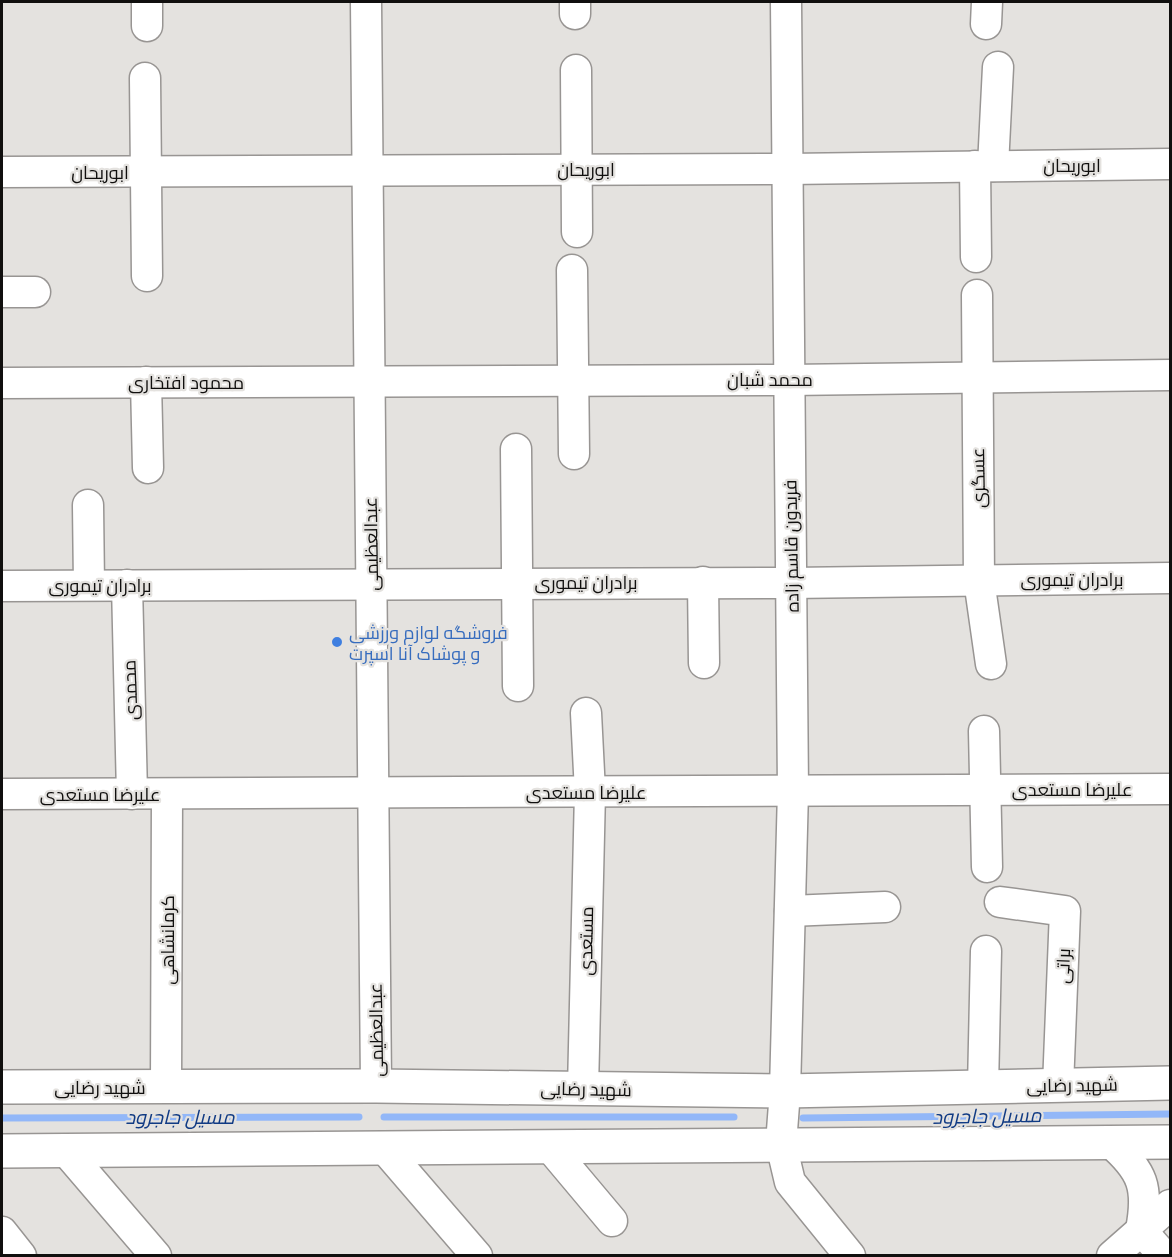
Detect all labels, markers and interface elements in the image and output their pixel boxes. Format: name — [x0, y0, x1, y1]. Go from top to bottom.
street label: ابوریحان — [1043, 155, 1101, 177]
street label: ابوریحان — [557, 159, 615, 181]
street label: ابوریحان — [71, 162, 129, 184]
street label: محمد شبان — [727, 369, 813, 391]
street label: محمود افتخاری — [128, 372, 244, 394]
street label: عسگری — [967, 448, 990, 508]
street label: فریدون قاسم زاده — [779, 479, 805, 612]
street label: عبدالعظیمی — [360, 497, 383, 591]
street label: برادران تیموری — [1021, 569, 1123, 591]
street label: برادران تیموری — [535, 572, 637, 594]
street label: برادران تیموری — [49, 575, 151, 597]
place label: فروشگه لوازم ورزشی و پوشاک آنا اسپرت — [349, 622, 508, 666]
marker: فروشگه لوازم ورزشی و پوشاک آنا اسپرت — [330, 635, 344, 649]
street label: محمدی — [118, 659, 143, 721]
street label: علیرضا مستعدی — [1012, 779, 1132, 801]
street label: علیرضا مستعدی — [526, 782, 646, 804]
street label: علیرضا مستعدی — [40, 784, 160, 806]
street label: کرمانشاهی — [157, 895, 179, 985]
street label: مستعدی — [575, 906, 598, 976]
street label: براتی — [1052, 948, 1075, 984]
street label: عبدالعظیمی — [365, 983, 388, 1077]
street label: شهید رضایی — [1026, 1074, 1118, 1097]
street label: شهید رضایی — [54, 1077, 146, 1099]
street label: شهید رضایی — [540, 1078, 632, 1101]
water label: مسیل جاجرود — [932, 1103, 1043, 1129]
water label: مسیل جاجرود — [125, 1105, 236, 1129]

